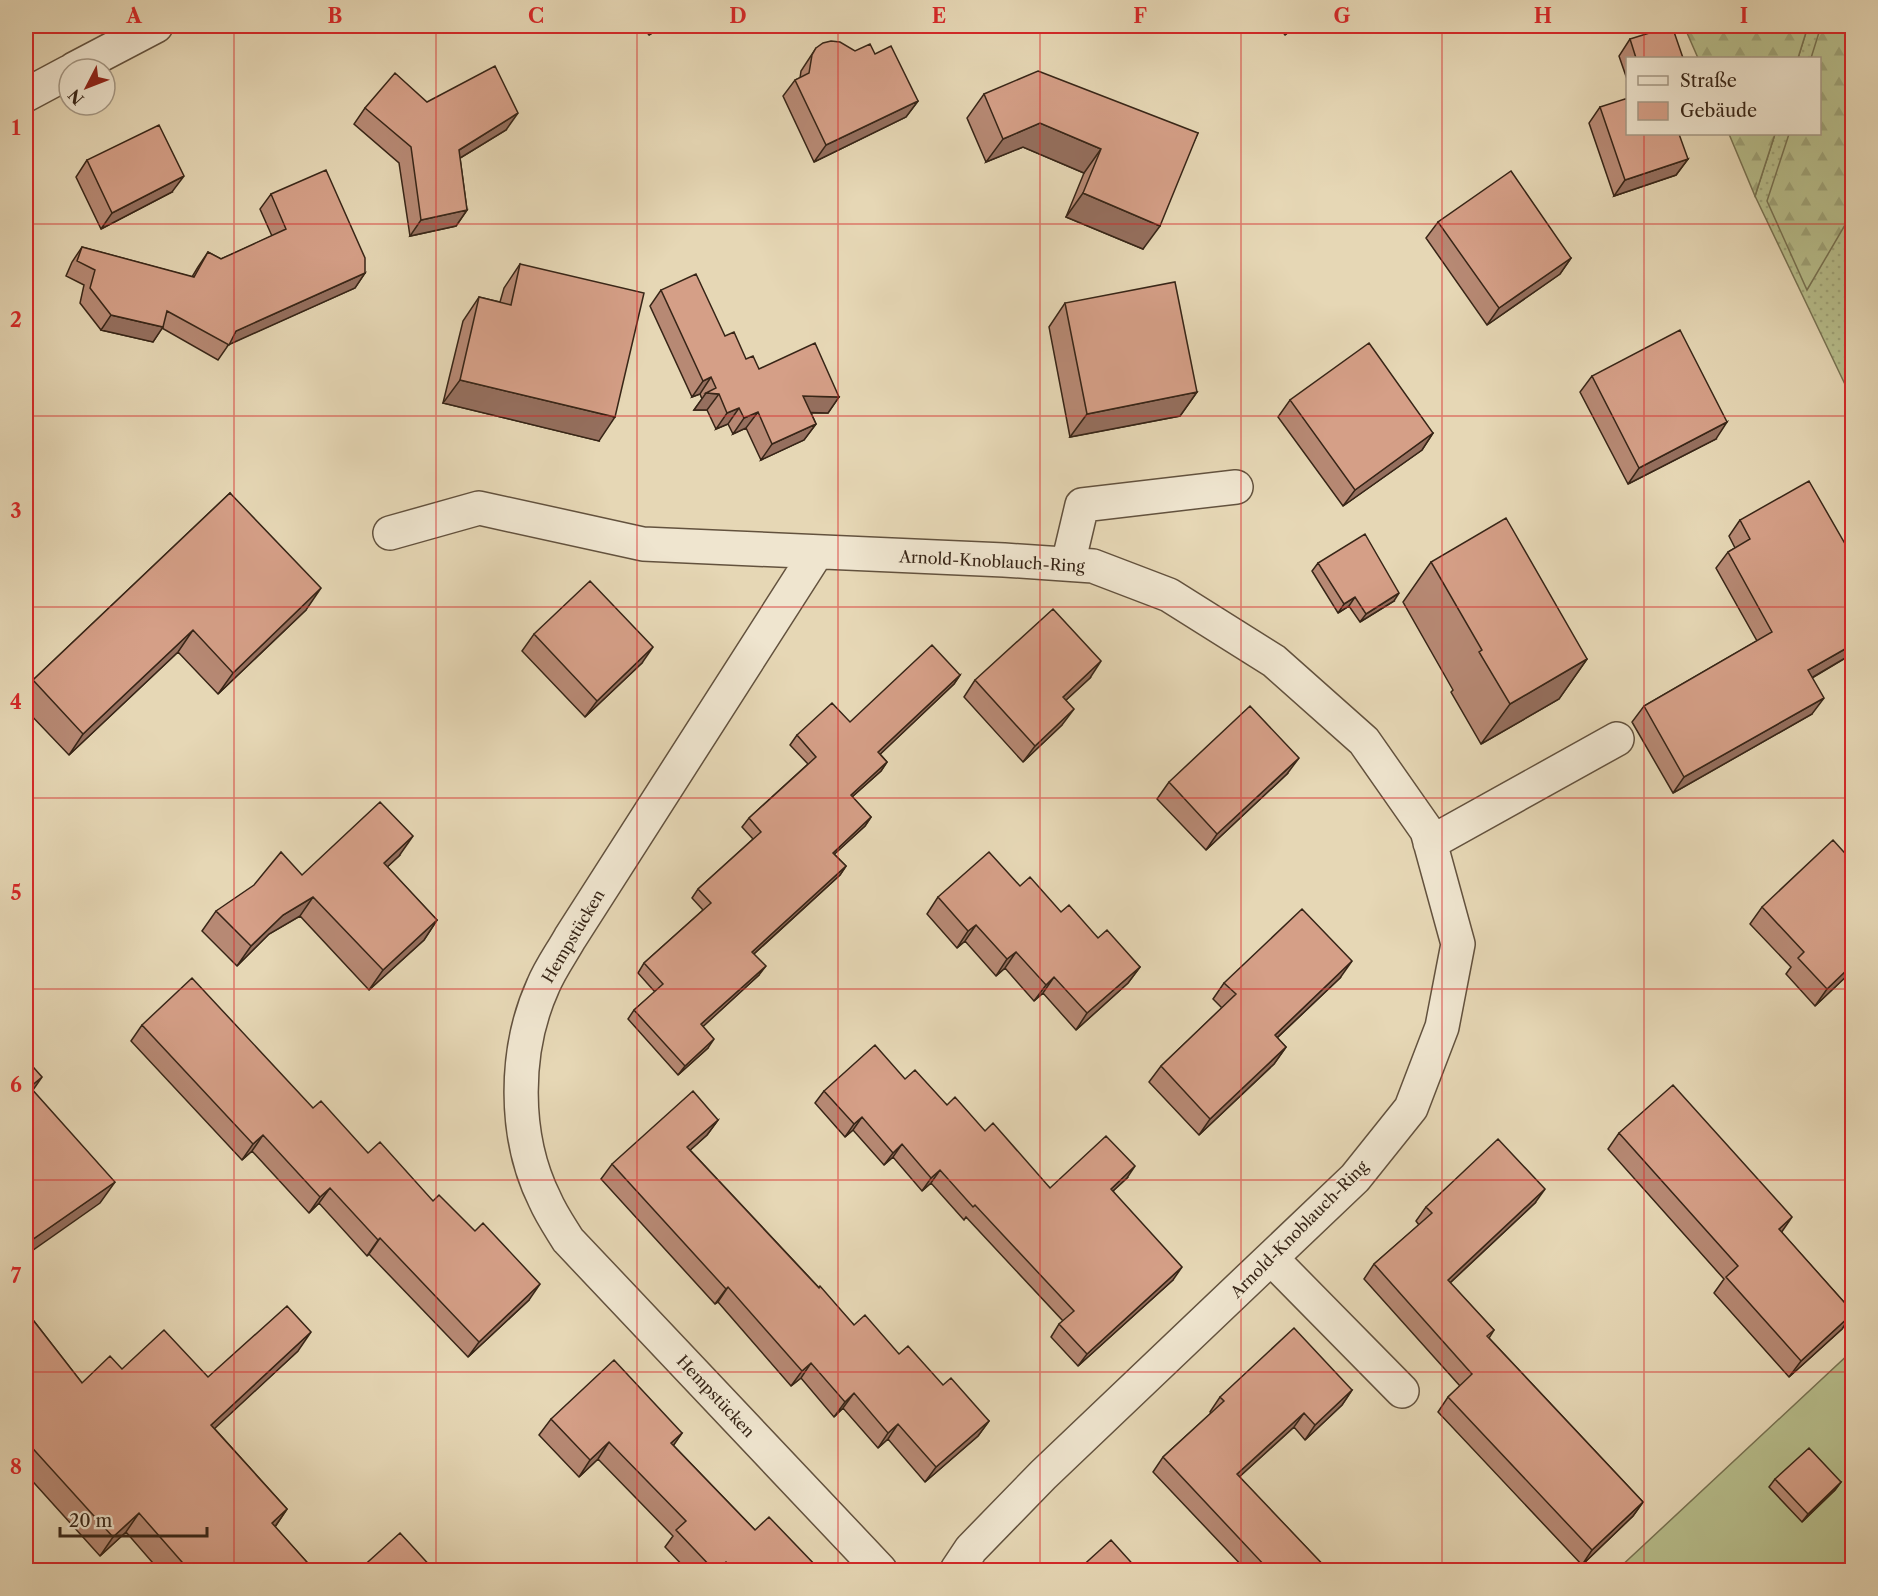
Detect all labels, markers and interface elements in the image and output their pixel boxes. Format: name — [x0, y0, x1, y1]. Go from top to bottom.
text: A — [125, 4, 142, 28]
text: B — [328, 4, 343, 28]
text: C — [528, 4, 544, 28]
text: D — [729, 4, 747, 28]
text: E — [932, 4, 946, 28]
text: F — [1133, 4, 1147, 28]
text: G — [1334, 4, 1351, 28]
text: H — [1534, 4, 1552, 28]
text: I — [1740, 4, 1748, 28]
north arrow — [57, 57, 117, 117]
legend — [1626, 57, 1821, 135]
text: Straße — [1680, 70, 1737, 92]
text: N — [64, 85, 88, 109]
text: Gebäude — [1680, 100, 1757, 122]
text: 1 — [12, 116, 21, 140]
text: 2 — [10, 308, 22, 332]
text: 3 — [10, 499, 22, 523]
street label: Arnold-Knoblauch-Ring — [898, 546, 1086, 576]
text: 4 — [10, 690, 22, 714]
text: 5 — [10, 881, 22, 905]
street label: Hempstücken — [537, 886, 609, 986]
text: 6 — [10, 1073, 22, 1097]
street label: Arnold-Knoblauch-Ring — [1226, 1156, 1372, 1302]
text: 7 — [11, 1264, 22, 1288]
street label: Hempstücken — [673, 1351, 759, 1441]
text: 8 — [10, 1455, 22, 1479]
scale bar — [60, 1500, 207, 1538]
text: 20 m — [69, 1510, 113, 1532]

